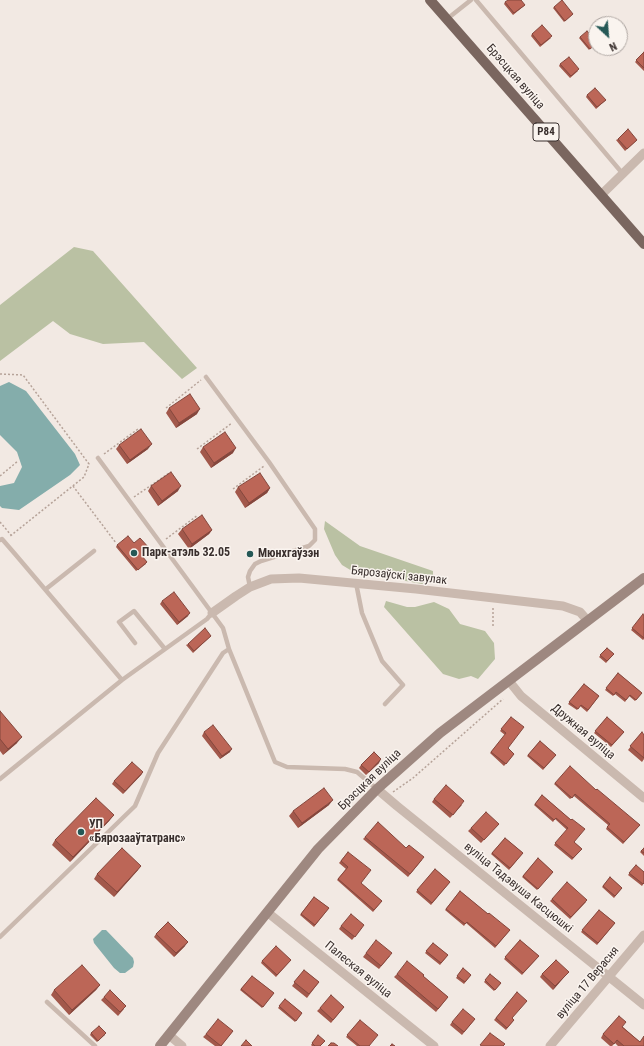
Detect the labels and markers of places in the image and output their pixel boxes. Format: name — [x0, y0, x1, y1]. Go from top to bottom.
place label: Парк-атэль 32.05 — [142, 546, 230, 560]
place label: Мюнхгаўзэн — [258, 547, 319, 561]
marker: Парк-атэль 32.05 — [129, 548, 139, 558]
marker: Мюнхгаўзэн — [245, 549, 255, 559]
place label: УП «Бярозааўтатранс» — [89, 818, 186, 846]
marker: УП «Бярозааўтатранс» — [76, 827, 86, 837]

